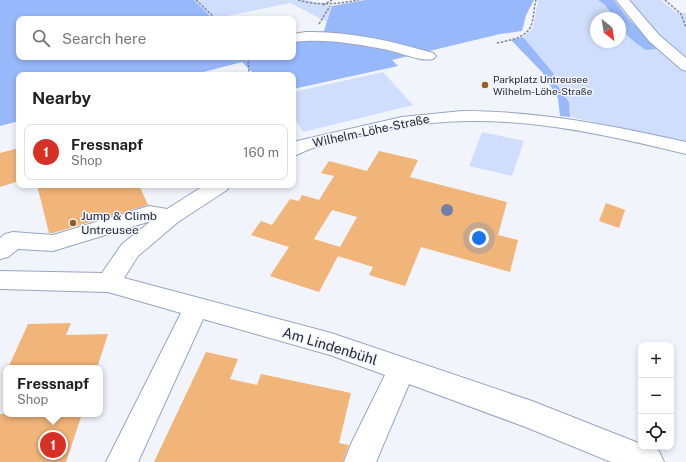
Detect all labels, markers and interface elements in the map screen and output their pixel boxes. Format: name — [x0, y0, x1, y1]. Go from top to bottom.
north arrow — [590, 12, 626, 48]
search box — [16, 16, 296, 60]
icon: search — [30, 27, 52, 49]
text: Search here — [62, 30, 146, 47]
place label: Parkplatz Untreusee Wilhelm-Löhe-Straße — [493, 73, 593, 97]
marker: Parkplatz Untreusee Wilhelm-Löhe-Straße — [480, 80, 490, 90]
text: Nearby — [32, 88, 91, 108]
street label: Wilhelm-Löhe-Straße — [311, 112, 431, 150]
text: Fressnapf — [71, 136, 143, 153]
text: 1 — [43, 145, 49, 160]
text: 160 m — [243, 145, 279, 160]
text: Shop — [71, 153, 102, 168]
place label: Jump & Climb Untreusee — [81, 209, 157, 237]
marker: Jump & Climb Untreusee — [68, 218, 78, 228]
your location — [469, 228, 489, 248]
street label: Am Lindenbühl — [281, 324, 379, 368]
map controls — [638, 342, 674, 450]
button: + — [638, 342, 674, 378]
popup — [3, 365, 103, 417]
text: Fressnapf — [17, 375, 89, 392]
button: − — [638, 378, 674, 414]
text: Shop — [17, 392, 48, 407]
button: locate — [638, 414, 674, 450]
pin: 1 — [40, 430, 66, 460]

